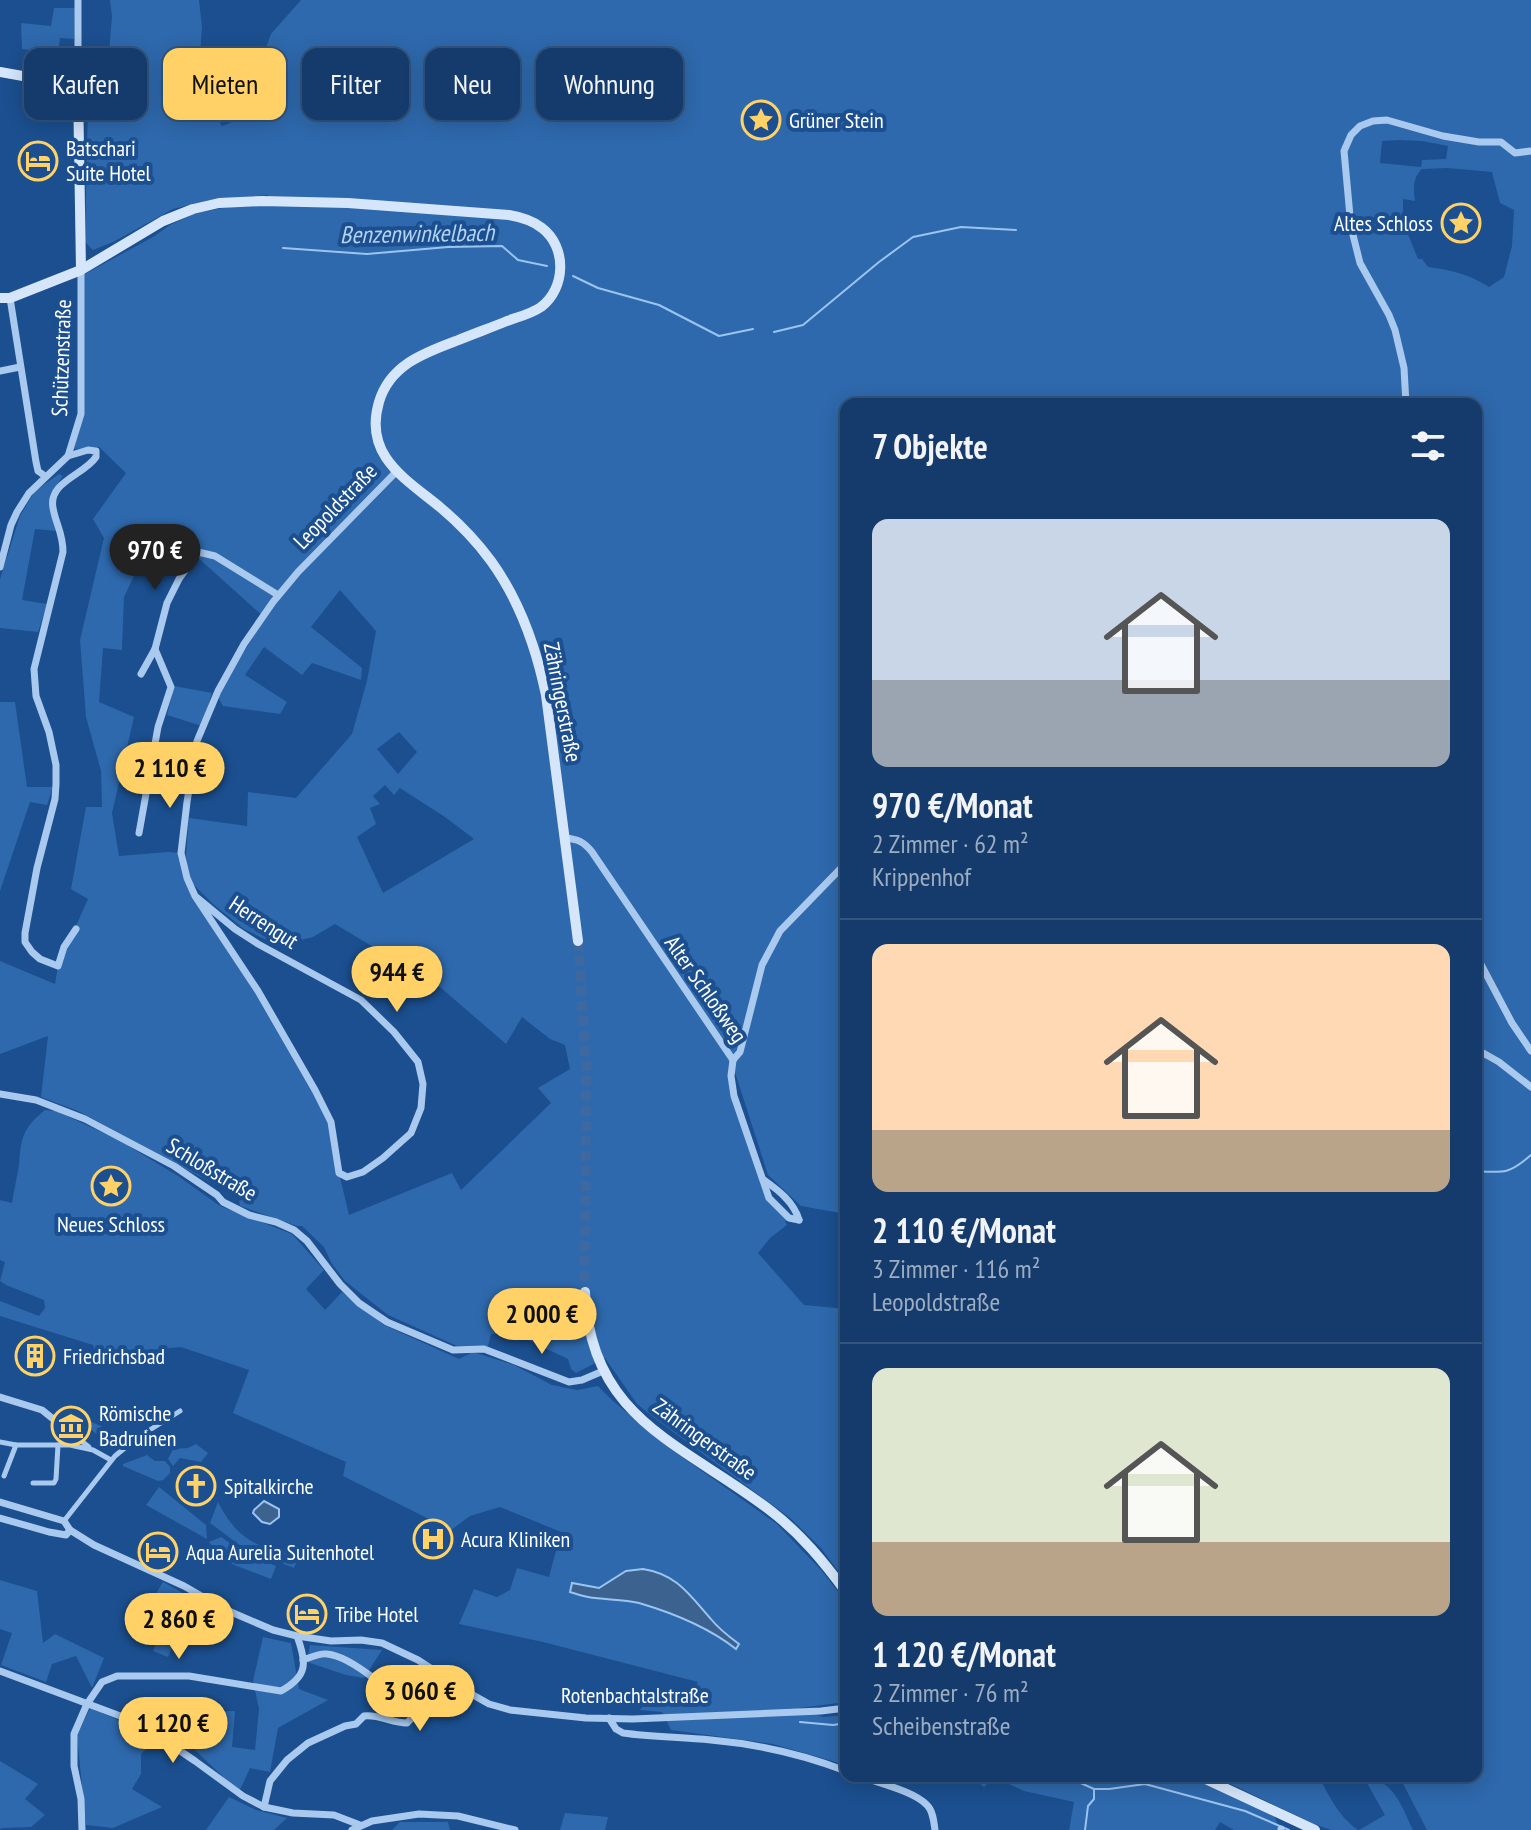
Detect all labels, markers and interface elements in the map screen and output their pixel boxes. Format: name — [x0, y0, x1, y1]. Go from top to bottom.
chip: Kaufen — [24, 48, 147, 120]
chip: Mieten — [163, 48, 286, 120]
chip: Filter — [302, 48, 409, 120]
chip: Neu — [425, 48, 520, 120]
chip: Wohnung — [536, 48, 683, 120]
place icon: Grüner Stein — [740, 99, 782, 141]
place label: Grüner Stein — [789, 106, 884, 134]
place label: Batschari Suite Hotel — [66, 134, 152, 187]
hotel icon: Batschari Suite Hotel — [17, 140, 59, 182]
place icon: Altes Schloss — [1440, 202, 1482, 244]
place label: Altes Schloss — [1334, 209, 1433, 237]
water label: Benzenwinkelbach — [340, 217, 496, 250]
street label: Schützenstraße — [45, 299, 77, 417]
text: 7 Objekte — [872, 424, 988, 468]
icon: filters — [1406, 424, 1450, 468]
street label: Leopoldstraße — [287, 457, 383, 555]
pin: 970 € — [99, 524, 211, 592]
text: 970 € — [127, 533, 183, 566]
icon: home — [1089, 571, 1233, 715]
street label: Zähringerstraße — [538, 640, 588, 764]
pin: 2 110 € — [96, 742, 244, 810]
text: 2 110 € — [134, 751, 206, 784]
text: 970 €/Monat — [872, 783, 1033, 827]
text: 2 Zimmer · 62 m² — [872, 827, 1029, 860]
text: Krippenhof — [872, 860, 971, 893]
street label: Herrengut — [224, 889, 304, 955]
street label: Alter Schloßweg — [659, 930, 753, 1048]
pin: 944 € — [341, 946, 453, 1014]
text: 944 € — [369, 955, 425, 988]
icon: home — [1089, 996, 1233, 1140]
street label: Schloßstraße — [162, 1131, 262, 1207]
place icon: Neues Schloss — [90, 1165, 132, 1207]
text: 2 110 €/Monat — [872, 1208, 1056, 1252]
place label: Neues Schloss — [57, 1210, 165, 1238]
text: 3 Zimmer · 116 m² — [872, 1252, 1040, 1285]
text: Leopoldstraße — [872, 1285, 1000, 1318]
pin: 2 000 € — [468, 1288, 616, 1356]
text: 2 000 € — [506, 1297, 578, 1330]
building icon: Friedrichsbad — [14, 1335, 56, 1377]
place label: Friedrichsbad — [63, 1342, 165, 1370]
street label: Zähringerstraße — [648, 1392, 762, 1486]
place label: Römische Badruinen — [99, 1399, 176, 1452]
museum icon: Römische Badruinen — [50, 1405, 92, 1447]
icon: home — [1089, 1420, 1233, 1564]
church icon: Spitalkirche — [175, 1465, 217, 1507]
place label: Spitalkirche — [224, 1472, 314, 1500]
hospital icon: Acura Kliniken — [412, 1518, 454, 1560]
place label: Acura Kliniken — [461, 1525, 570, 1553]
hotel icon: Aqua Aurelia Suitenhotel — [137, 1531, 179, 1573]
place label: Aqua Aurelia Suitenhotel — [186, 1538, 375, 1566]
pin: 2 860 € — [105, 1593, 253, 1661]
hotel icon: Tribe Hotel — [286, 1593, 328, 1635]
place label: Tribe Hotel — [335, 1600, 419, 1628]
text: 2 860 € — [143, 1602, 215, 1635]
text: 1 120 €/Monat — [872, 1632, 1056, 1676]
pin: 3 060 € — [346, 1665, 494, 1733]
text: 3 060 € — [384, 1674, 456, 1707]
text: 2 Zimmer · 76 m² — [872, 1676, 1029, 1709]
street label: Rotenbachtalstraße — [561, 1681, 709, 1709]
pin: 1 120 € — [99, 1697, 247, 1765]
text: 1 120 € — [137, 1706, 209, 1739]
text: Scheibenstraße — [872, 1709, 1011, 1742]

